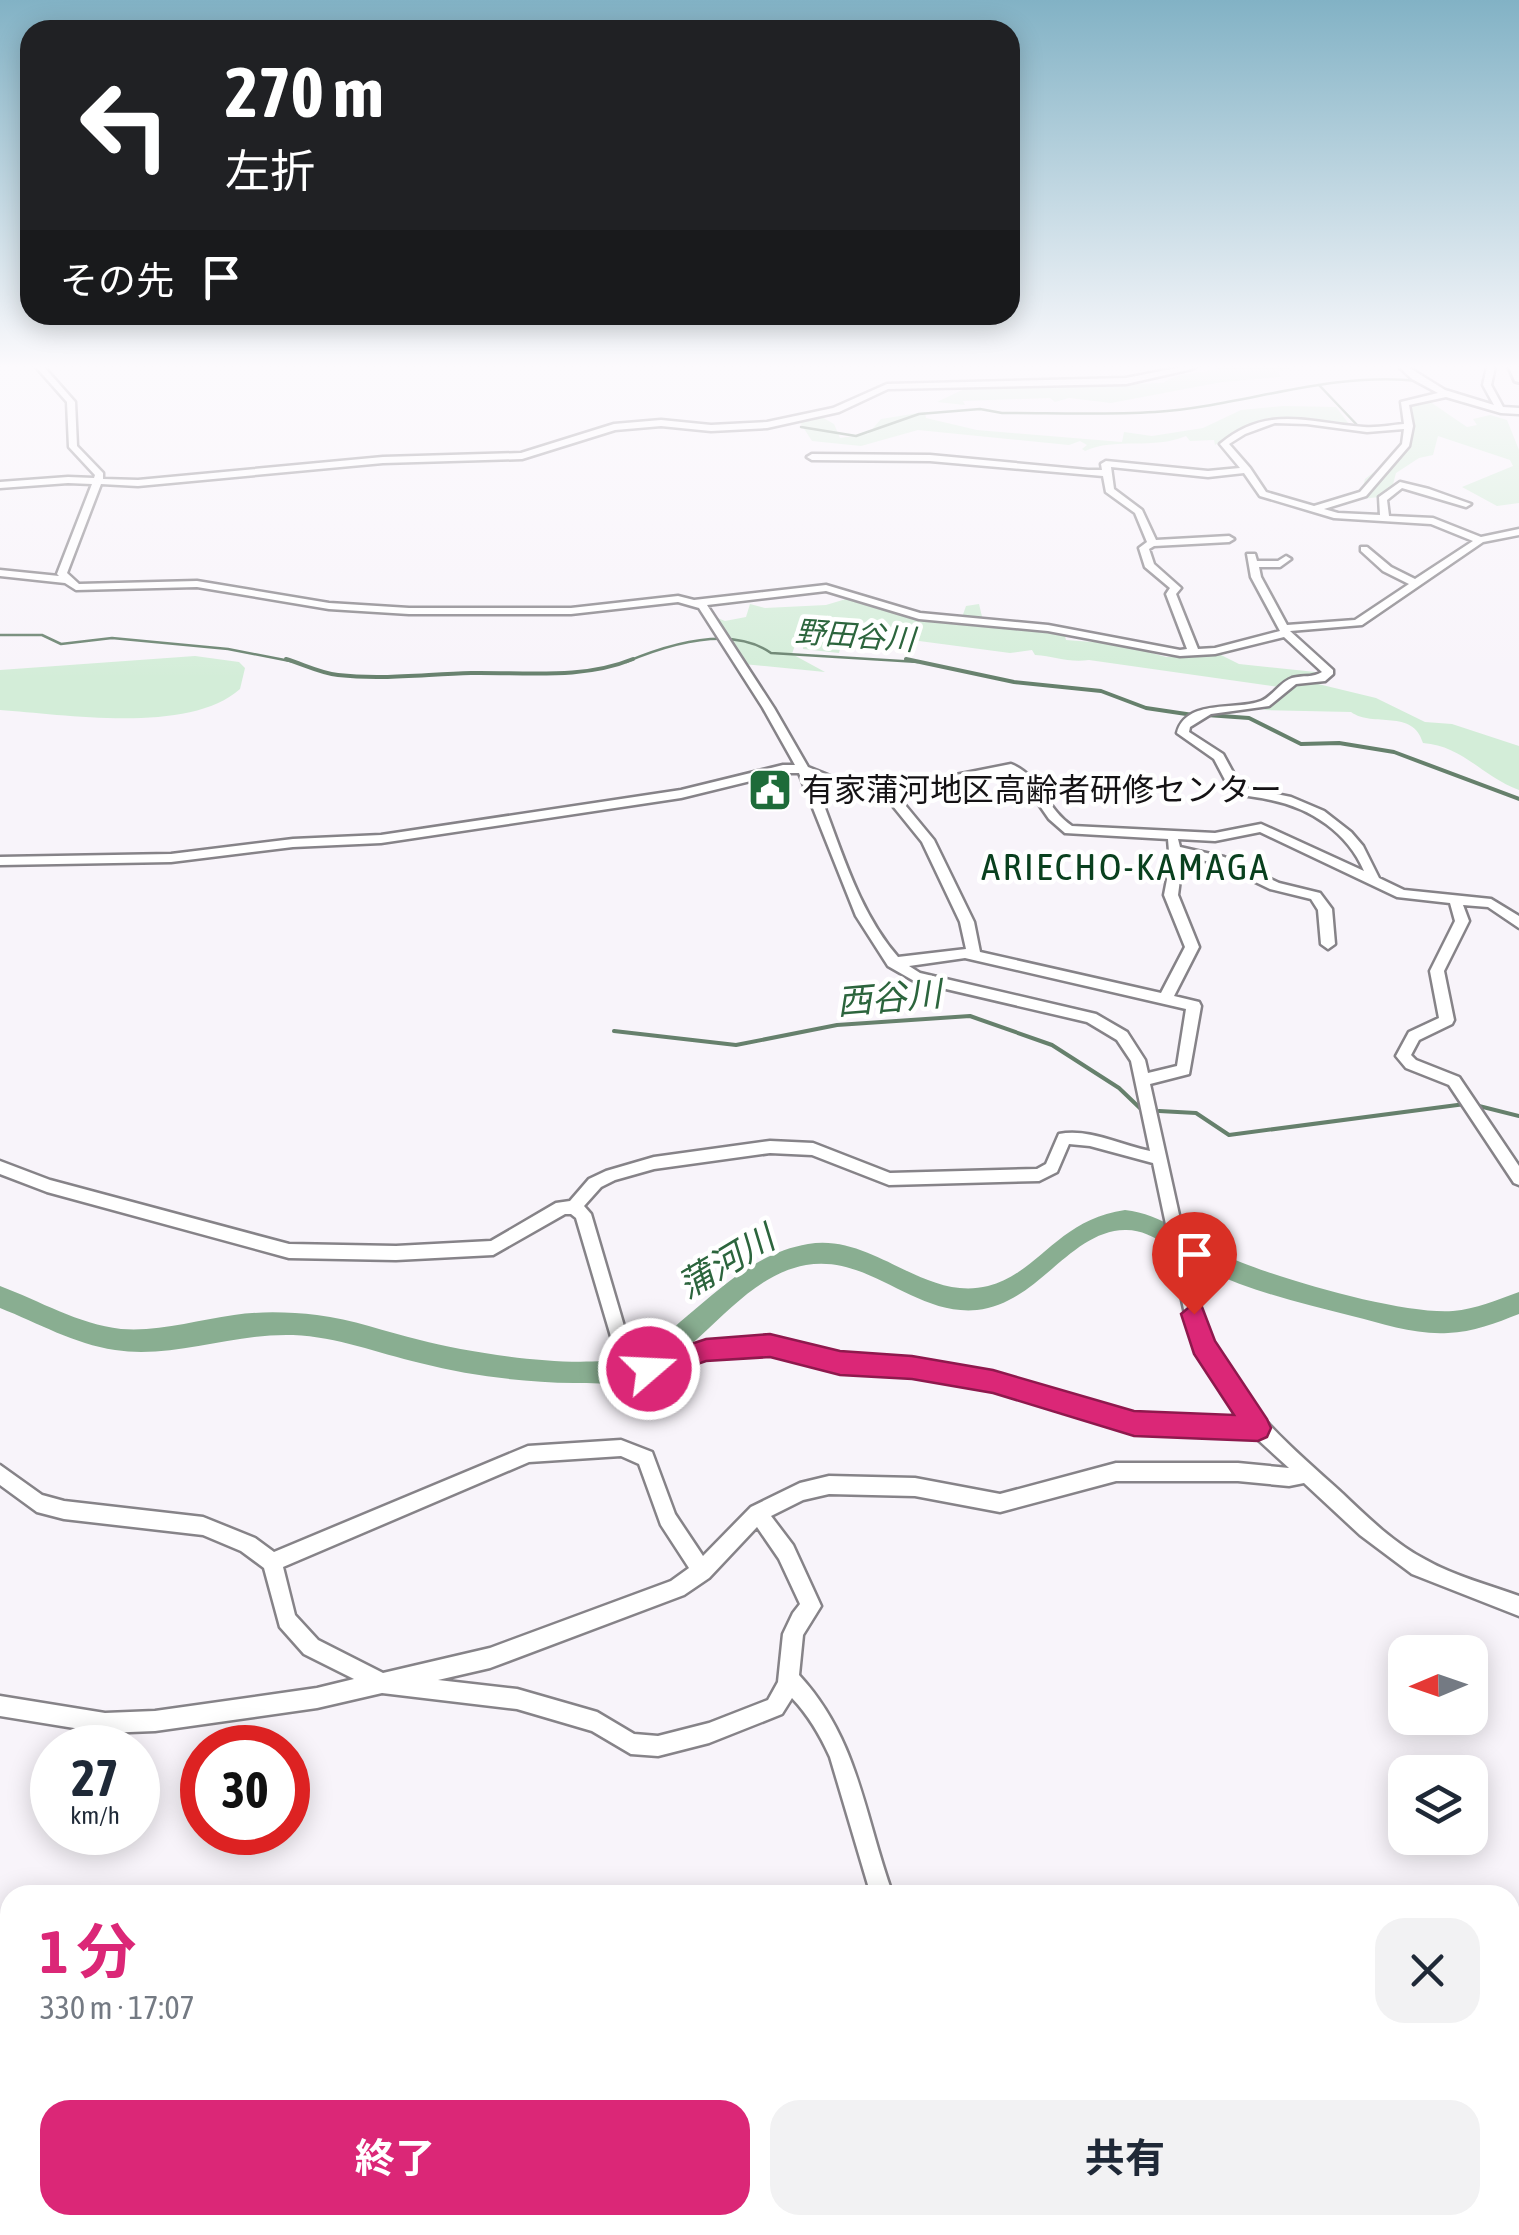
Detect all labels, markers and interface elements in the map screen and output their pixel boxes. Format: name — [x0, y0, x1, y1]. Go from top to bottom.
text: 270 m — [225, 52, 384, 132]
icon: left — [60, 60, 190, 190]
text: 左折 — [225, 145, 315, 197]
icon: arrive — [194, 250, 249, 305]
text: その先 — [60, 259, 174, 302]
water label: 野田谷川 — [794, 614, 919, 656]
public building icon: 有家蒲河地区高齢者研修センター — [747, 767, 793, 813]
place label: 有家蒲河地区高齢者研修センター — [802, 771, 1282, 808]
district label: ARIECHO-KAMAGA — [981, 845, 1271, 888]
water label: 西谷川 — [835, 972, 947, 1022]
pin — [1152, 1212, 1237, 1315]
water label: 蒲河川 — [670, 1215, 784, 1305]
icon: arrive — [1167, 1227, 1222, 1282]
position arrow — [597, 1317, 701, 1421]
north arrow — [1388, 1635, 1488, 1735]
map controls — [1388, 1635, 1488, 1855]
speed limit sign: 30 — [180, 1725, 310, 1855]
text: 27 — [71, 1749, 118, 1807]
button: layers — [1388, 1755, 1488, 1855]
text: km/h — [70, 1801, 120, 1829]
text: 1 分 — [40, 1917, 136, 1986]
button: close — [1375, 1918, 1480, 2023]
text: 330 m · 17:07 — [40, 1989, 195, 2026]
button: 終了 — [40, 2100, 750, 2215]
button: 共有 — [770, 2100, 1480, 2215]

